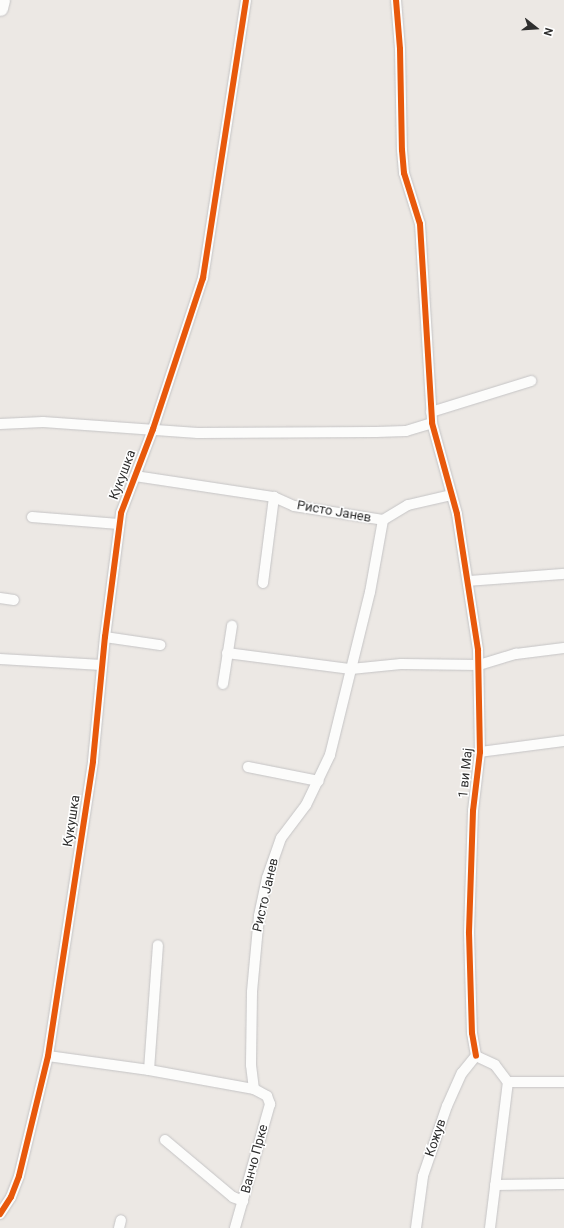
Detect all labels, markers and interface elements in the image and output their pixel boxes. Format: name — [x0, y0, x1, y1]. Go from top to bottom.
north arrow — [516, 8, 556, 48]
text: N — [541, 26, 555, 37]
street label: Кукушка — [106, 448, 140, 502]
street label: Ристо Јанев — [296, 498, 372, 526]
street label: 1 ви Мај — [456, 747, 476, 799]
street label: Кукушка — [60, 794, 84, 848]
street label: Ристо Јанев — [250, 857, 282, 933]
street label: Кожув — [422, 1117, 450, 1159]
street label: Ванчо Прке — [238, 1123, 272, 1195]

